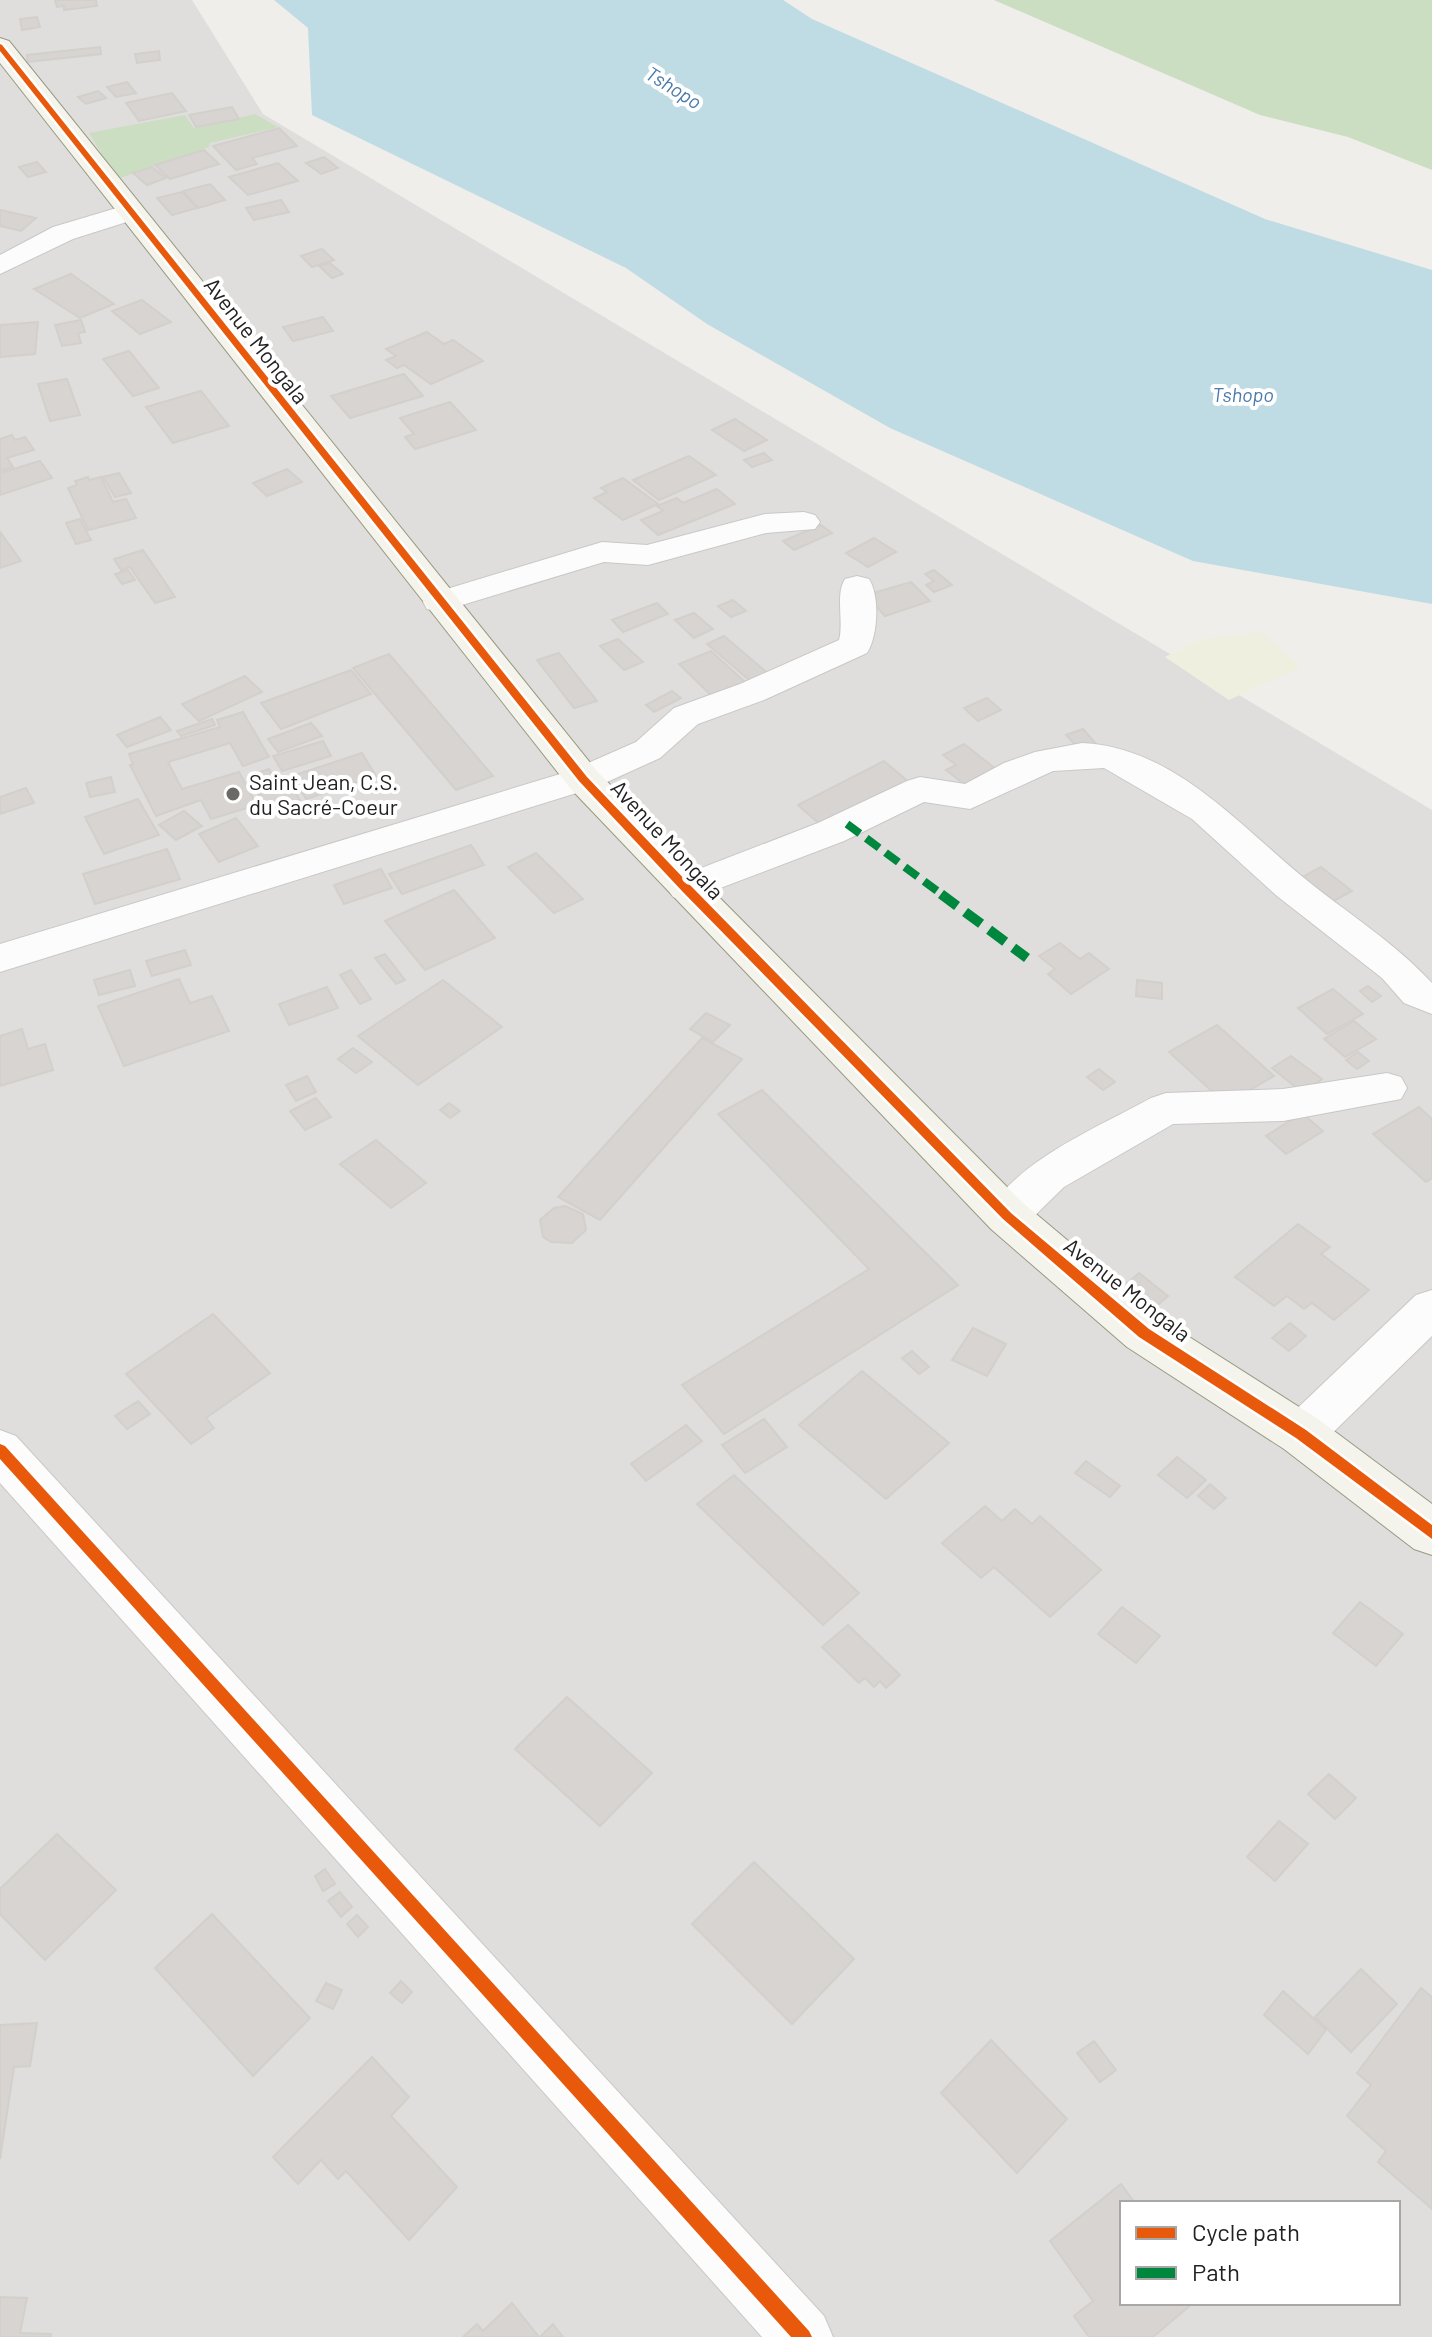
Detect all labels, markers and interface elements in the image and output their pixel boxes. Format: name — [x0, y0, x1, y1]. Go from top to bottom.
water label: Tshopo — [642, 61, 706, 113]
street label: Avenue Mongala — [200, 272, 314, 408]
water label: Tshopo — [1212, 382, 1274, 406]
place label: Saint Jean, C.S. du Sacré-Coeur — [249, 768, 398, 819]
street label: Avenue Mongala — [606, 774, 730, 904]
marker: Saint Jean, C.S. du Sacré-Coeur — [224, 785, 242, 803]
street label: Avenue Mongala — [1060, 1232, 1196, 1346]
legend — [1120, 2201, 1400, 2305]
text: Cycle path — [1192, 2217, 1300, 2246]
text: Path — [1192, 2257, 1240, 2286]

